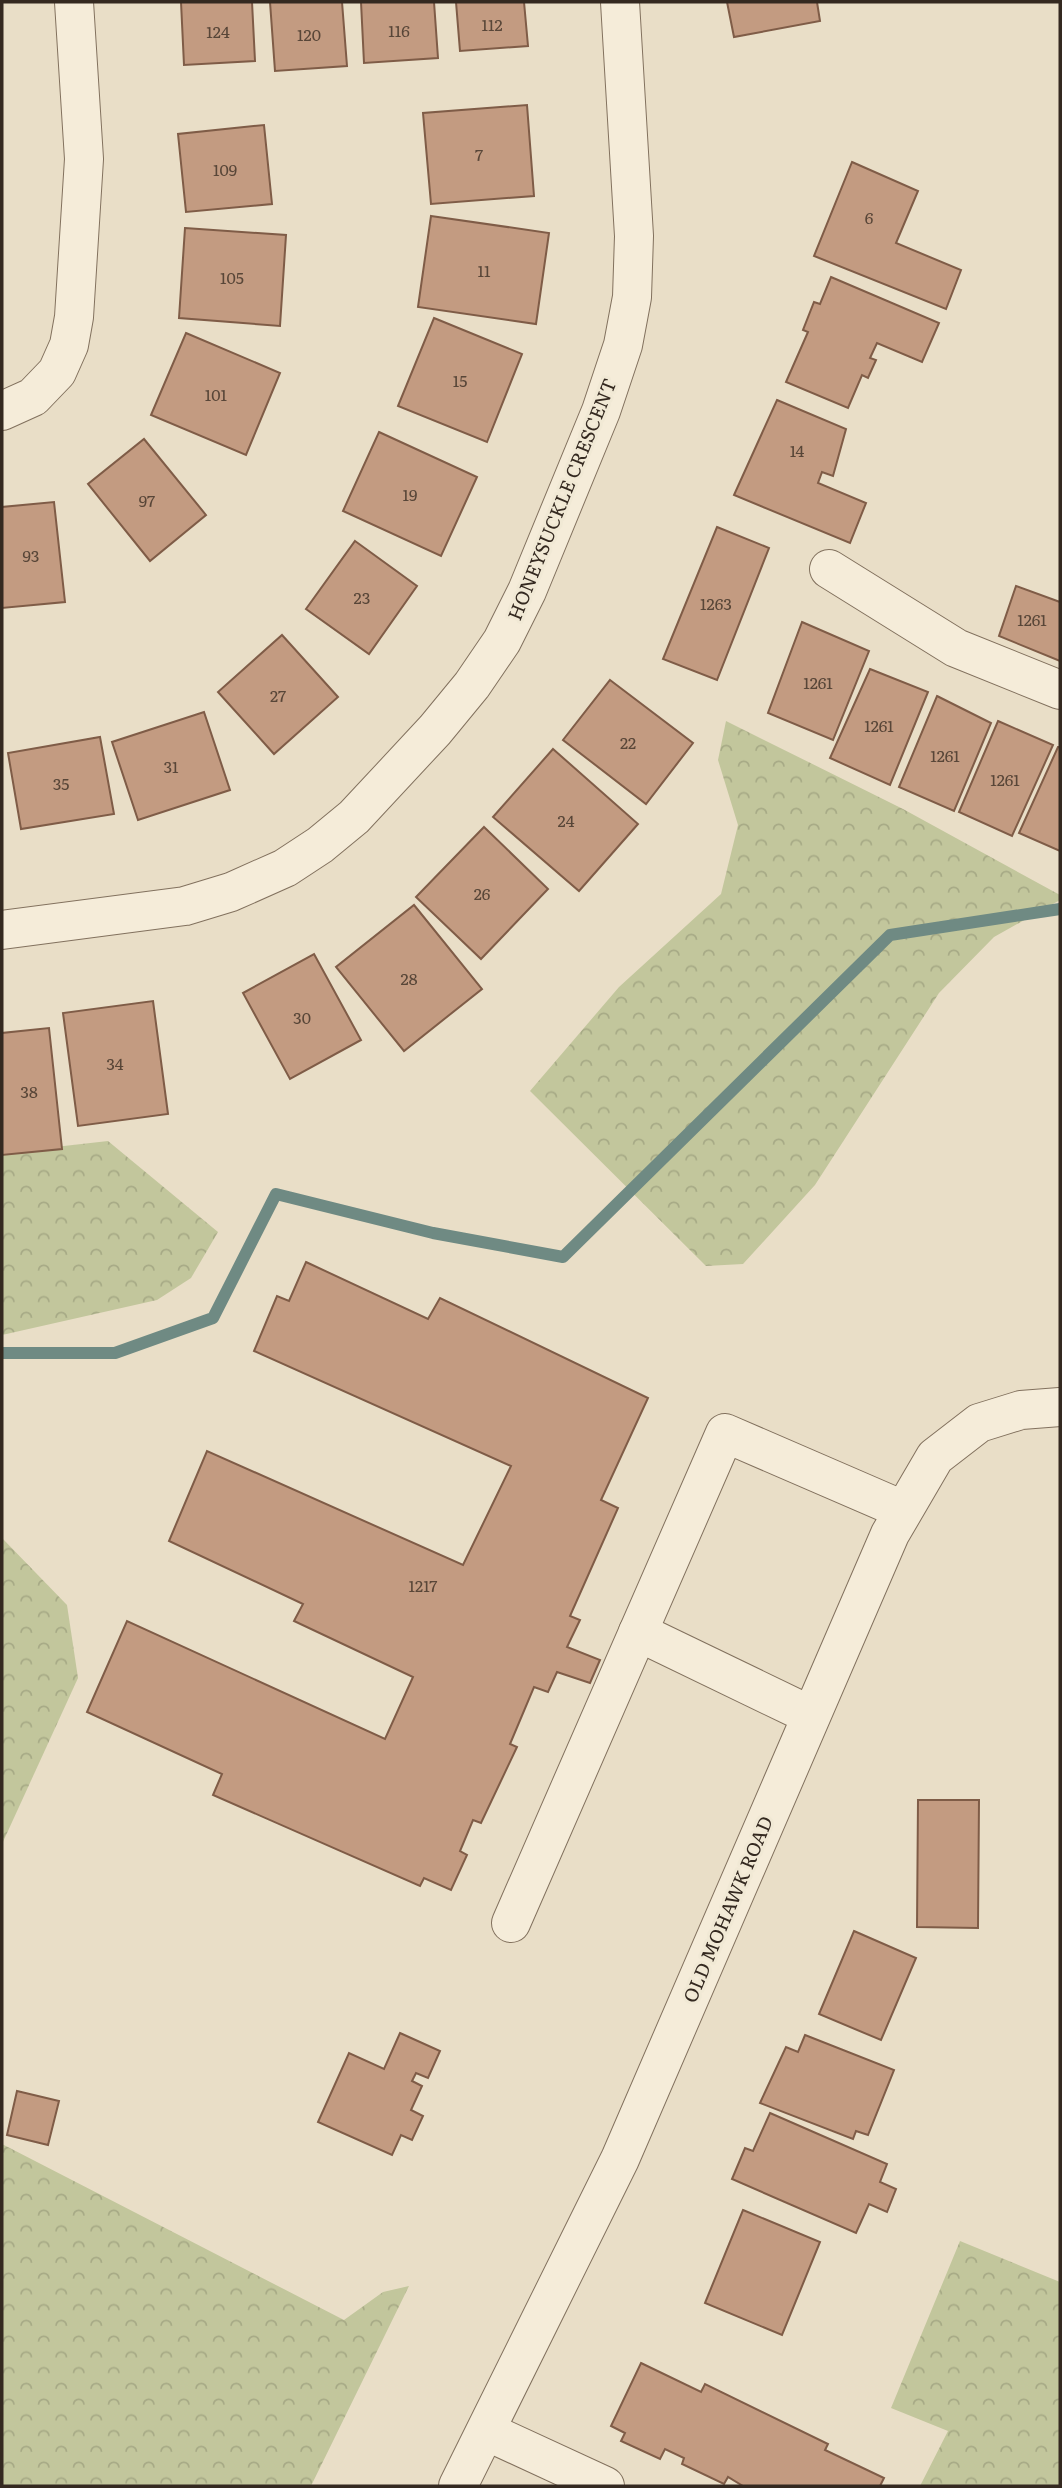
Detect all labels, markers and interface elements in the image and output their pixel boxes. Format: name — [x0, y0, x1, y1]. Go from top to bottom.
house number: 112 — [481, 12, 503, 36]
house number: 116 — [388, 18, 410, 42]
house number: 124 — [206, 19, 230, 43]
house number: 120 — [297, 22, 321, 46]
house number: 7 — [475, 142, 483, 166]
house number: 109 — [213, 157, 237, 181]
house number: 6 — [865, 205, 874, 229]
house number: 11 — [477, 258, 491, 282]
house number: 105 — [220, 265, 244, 289]
house number: 15 — [453, 368, 467, 392]
street label: HONEYSUCKLE CRESCENT — [500, 374, 622, 624]
house number: 101 — [205, 382, 228, 406]
house number: 14 — [790, 438, 805, 462]
house number: 19 — [403, 482, 417, 506]
house number: 97 — [139, 488, 155, 512]
house number: 93 — [22, 543, 40, 567]
house number: 23 — [354, 585, 370, 609]
house number: 1263 — [700, 591, 732, 615]
house number: 1261 — [1017, 607, 1047, 631]
house number: 1261 — [803, 670, 833, 694]
house number: 27 — [270, 683, 286, 707]
house number: 1261 — [864, 713, 894, 737]
house number: 22 — [620, 730, 636, 754]
house number: 1261 — [930, 743, 960, 767]
house number: 31 — [163, 754, 179, 778]
house number: 1261 — [990, 767, 1020, 791]
house number: 35 — [53, 771, 69, 795]
house number: 24 — [558, 808, 575, 832]
house number: 26 — [474, 881, 491, 905]
house number: 28 — [401, 966, 418, 990]
house number: 30 — [293, 1005, 311, 1029]
house number: 34 — [106, 1051, 124, 1075]
house number: 38 — [20, 1079, 38, 1103]
house number: 1217 — [409, 1573, 437, 1597]
street label: OLD MOHAWK ROAD — [675, 1811, 779, 2007]

